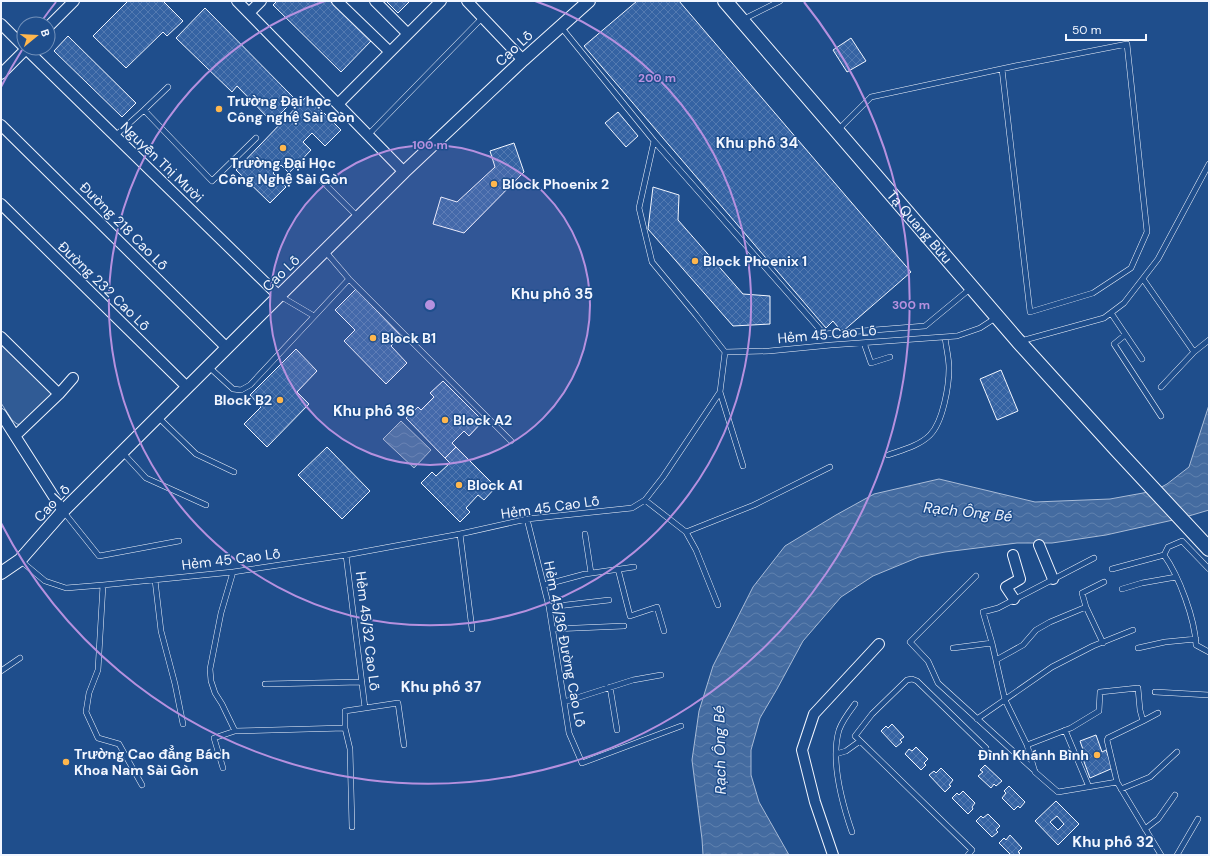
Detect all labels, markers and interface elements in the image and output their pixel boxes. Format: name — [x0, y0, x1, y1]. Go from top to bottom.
north arrow — [16, 16, 56, 56]
scale bar — [1066, 16, 1146, 42]
text: 50 m — [1072, 22, 1101, 38]
street label: Cao Lỗ — [491, 26, 537, 70]
text: B — [38, 27, 53, 38]
text: 200 m — [638, 70, 676, 86]
place label: Trường Đại học Công nghệ Sài Gòn — [227, 92, 355, 126]
marker: Trường Đại học Công nghệ Sài Gòn — [214, 104, 224, 114]
street label: Nguyễn Thị Mười — [117, 118, 207, 206]
district label: Khu phố 34 — [716, 133, 798, 153]
text: 100 m — [412, 137, 448, 153]
marker: Trường Đại Học Công Nghệ Sài Gòn — [278, 143, 288, 153]
place label: Trường Đại Học Công Nghệ Sài Gòn — [218, 154, 348, 188]
place label: Block Phoenix 2 — [502, 175, 609, 193]
street label: Đường 218 Cao Lỗ — [76, 178, 172, 274]
marker: Block Phoenix 2 — [489, 179, 499, 189]
street label: Tạ Quang Bửu — [883, 186, 956, 267]
street label: Đường 232 Cao Lỗ — [54, 237, 154, 335]
street label: Cao Lỗ — [259, 251, 303, 295]
place label: Block Phoenix 1 — [703, 252, 807, 270]
marker: Block Phoenix 1 — [690, 256, 700, 266]
district label: Khu phố 35 — [511, 284, 593, 304]
text: 300 m — [892, 297, 930, 313]
centre of rings — [423, 298, 437, 312]
street label: Hẻm 45 Cao Lỗ — [777, 321, 877, 347]
place label: Block B1 — [381, 329, 436, 347]
marker: Block B1 — [368, 333, 378, 343]
place label: Block B2 — [214, 391, 272, 409]
marker: Block B2 — [275, 395, 285, 405]
district label: Khu phố 36 — [333, 401, 415, 421]
place label: Block A2 — [453, 411, 512, 429]
marker: Block A2 — [440, 415, 450, 425]
place label: Block A1 — [467, 476, 523, 494]
street label: Cao Lỗ — [30, 480, 74, 526]
marker: Block A1 — [454, 480, 464, 490]
street label: Hẻm 45 Cao Lỗ — [500, 491, 600, 523]
water label: Rạch Ông Bé — [923, 497, 1014, 527]
street label: Hẻm 45 Cao Lỗ — [181, 544, 281, 574]
street label: Hẻm 45/36 Đường Cao Lỗ — [540, 559, 590, 729]
street label: Hẻm 45/32 Cao Lỗ — [352, 570, 384, 692]
district label: Khu phố 37 — [401, 677, 481, 697]
water label: Rạch Ông Bé — [709, 705, 731, 795]
place label: Trường Cao đẳng Bách Khoa Nam Sài Gòn — [74, 745, 230, 779]
place label: Đình Khánh Bình — [978, 746, 1089, 764]
marker: Đình Khánh Bình — [1092, 750, 1102, 760]
marker: Trường Cao đẳng Bách Khoa Nam Sài Gòn — [61, 757, 71, 767]
district label: Khu phố 32 — [1072, 832, 1154, 852]

